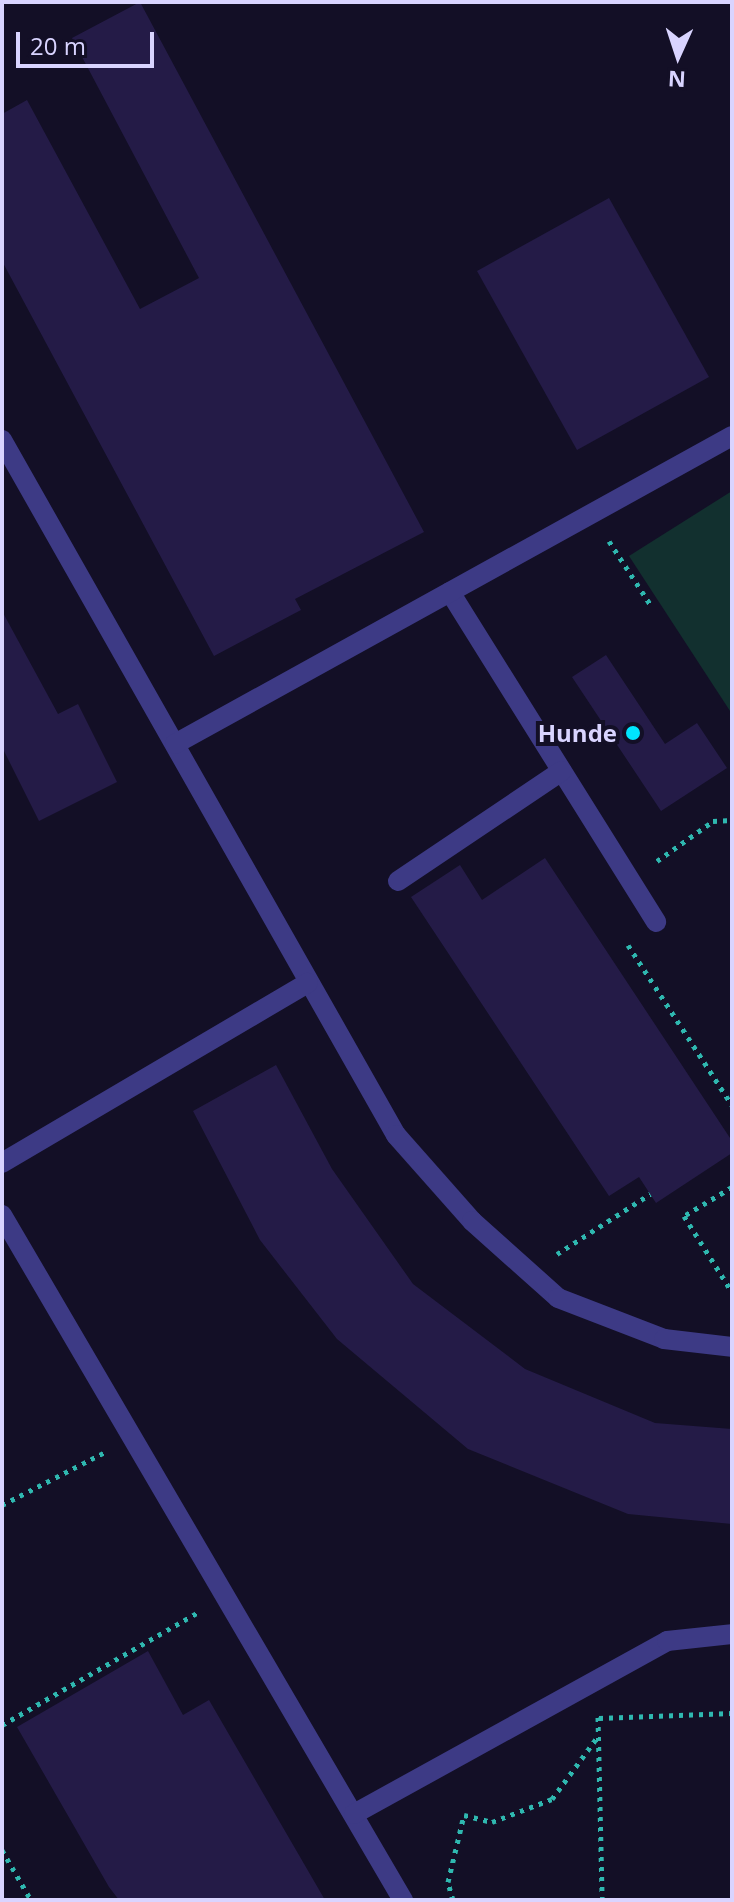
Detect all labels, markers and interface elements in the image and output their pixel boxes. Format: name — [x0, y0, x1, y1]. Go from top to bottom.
scale bar — [20, 16, 158, 66]
north arrow — [638, 16, 718, 96]
text: 20 m — [30, 29, 86, 62]
text: N — [667, 65, 686, 95]
place label: Hunde — [538, 719, 617, 747]
marker: Hunde — [624, 724, 642, 742]

